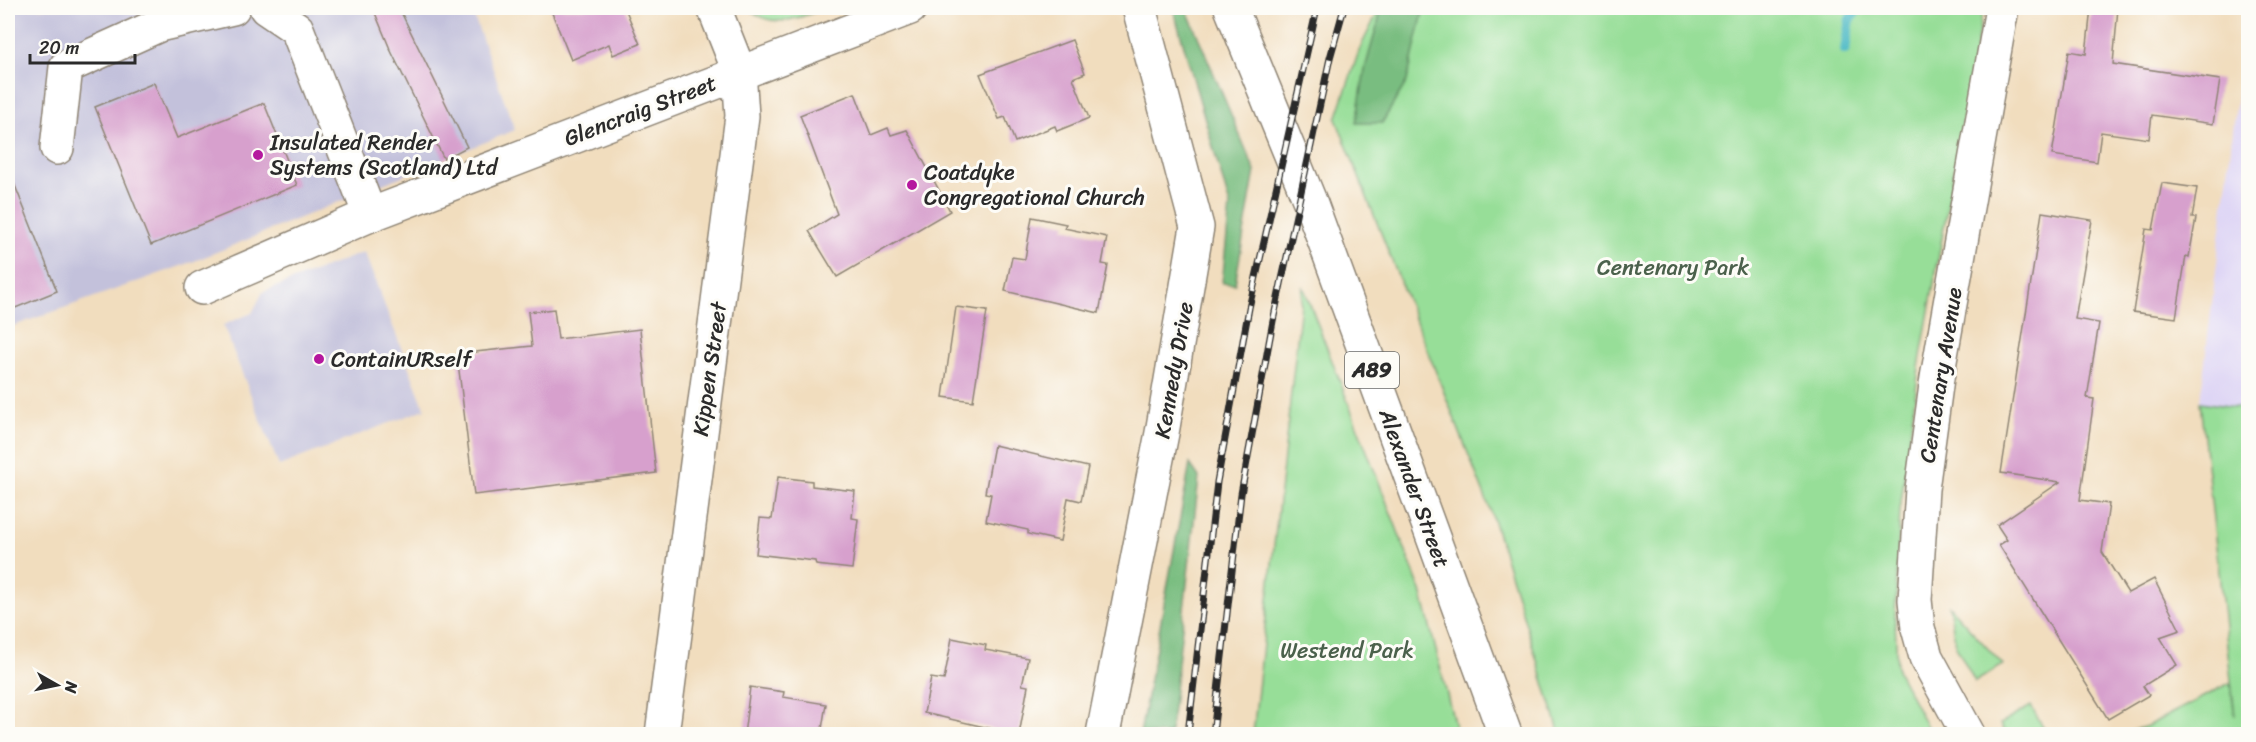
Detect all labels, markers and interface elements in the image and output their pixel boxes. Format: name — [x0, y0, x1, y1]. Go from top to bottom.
scale bar — [30, 27, 135, 65]
text: 20 m — [39, 32, 79, 64]
street label: Glencraig Street — [558, 63, 723, 158]
place label: Insulated Render Systems (Scotland) Ltd — [269, 123, 499, 187]
marker: Insulated Render Systems (Scotland) Ltd — [251, 148, 265, 162]
place label: Coatdyke Congregational Church — [924, 153, 1145, 217]
marker: Coatdyke Congregational Church — [905, 178, 919, 192]
park label: Centenary Park — [1597, 248, 1749, 287]
street label: Centenary Avenue — [1907, 284, 1974, 466]
street label: Kippen Street — [681, 298, 738, 439]
street label: Kennedy Drive — [1142, 299, 1205, 442]
place label: ContainURself — [331, 340, 474, 379]
marker: ContainURself — [312, 352, 326, 366]
road number: A89 — [1345, 352, 1399, 388]
street label: Alexander Street — [1367, 402, 1462, 574]
park label: Westend Park — [1280, 631, 1414, 670]
north arrow — [27, 655, 87, 715]
text: N — [56, 679, 87, 696]

